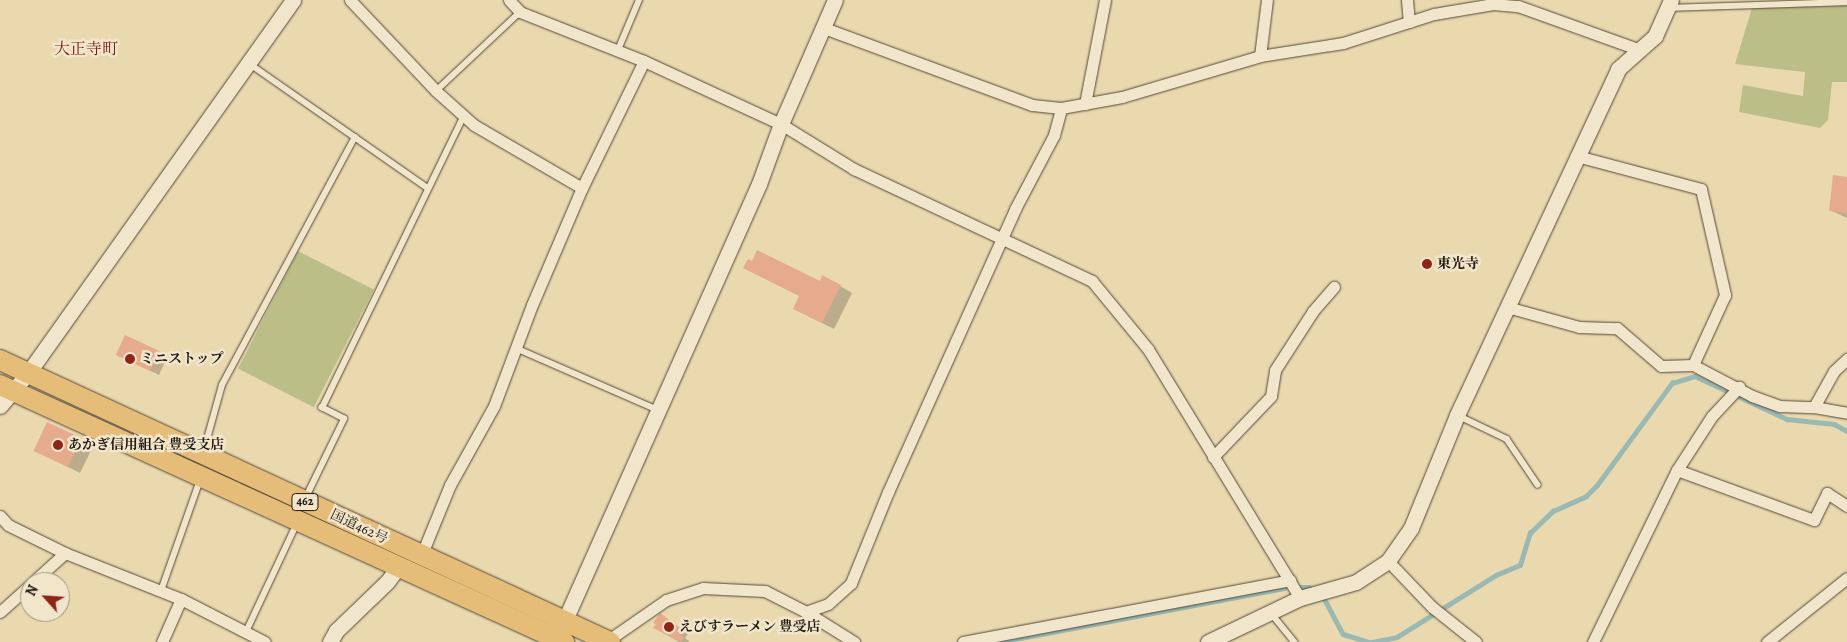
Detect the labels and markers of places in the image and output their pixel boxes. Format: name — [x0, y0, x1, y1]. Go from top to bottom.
place label: 東光寺 — [1437, 256, 1479, 272]
marker: 東光寺 — [1421, 258, 1433, 270]
place label: ミニストップ — [140, 351, 224, 367]
marker: ミニストップ — [124, 353, 136, 365]
place label: あかぎ信用組合 豊受支店 — [68, 437, 224, 453]
marker: あかぎ信用組合 豊受支店 — [52, 439, 64, 451]
place label: えびすラーメン 豊受店 — [679, 619, 821, 635]
marker: えびすラーメン 豊受店 — [663, 621, 675, 633]

